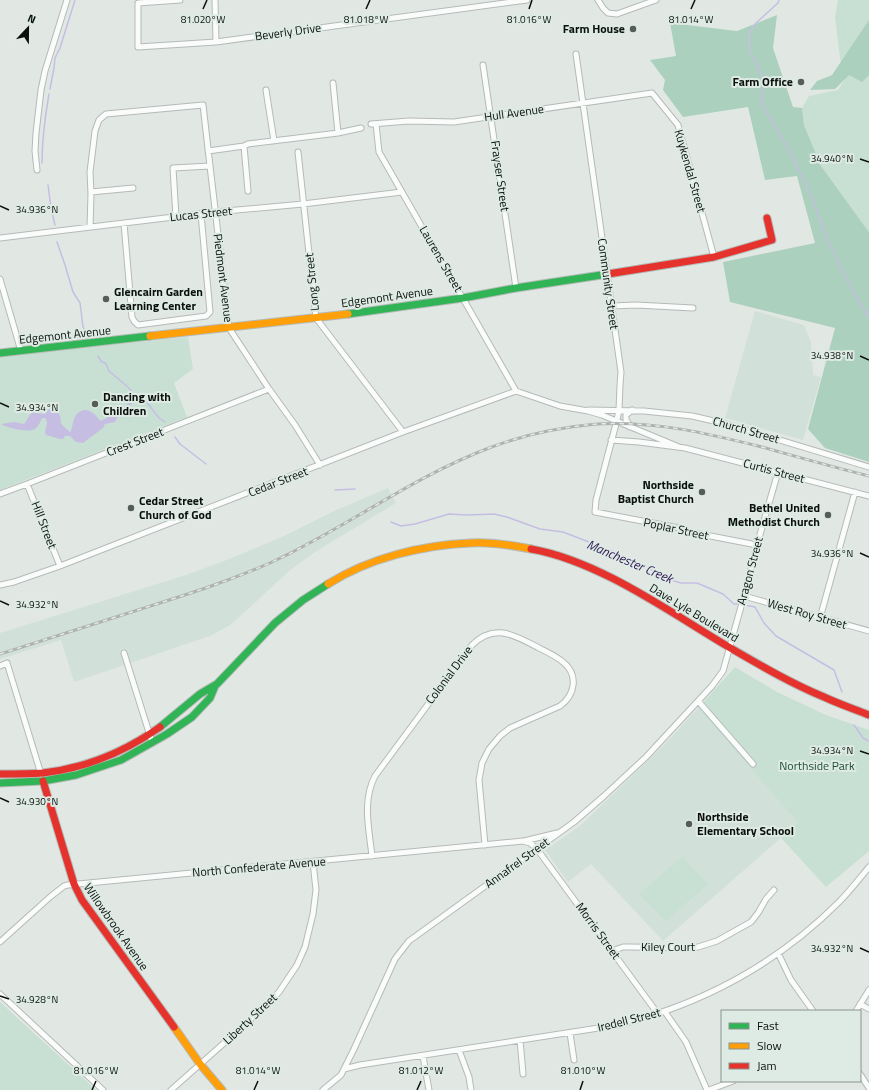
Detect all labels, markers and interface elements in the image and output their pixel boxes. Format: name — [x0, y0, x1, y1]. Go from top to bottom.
north arrow — [8, 8, 48, 48]
text: N — [25, 10, 38, 28]
text: 81.020°W — [181, 12, 225, 27]
text: 81.018°W — [344, 12, 388, 27]
text: 81.016°W — [507, 12, 551, 27]
text: 81.014°W — [669, 12, 713, 27]
street label: Beverly Drive — [254, 17, 322, 46]
place label: Farm House — [563, 19, 625, 38]
marker: Farm House — [628, 24, 638, 34]
place label: Farm Office — [733, 72, 793, 91]
marker: Farm Office — [796, 77, 806, 87]
street label: Hull Avenue — [483, 99, 545, 126]
street label: Kuykendal Street — [670, 127, 712, 215]
street label: Frayser Street — [486, 139, 515, 213]
text: 34.940°N — [811, 151, 853, 166]
street label: Lucas Street — [169, 201, 234, 226]
text: 34.936°N — [16, 202, 58, 217]
street label: Laurens Street — [415, 222, 469, 296]
street label: Piedmont Avenue — [209, 232, 238, 323]
street label: Community Street — [593, 237, 624, 332]
street label: Long Street — [299, 251, 324, 312]
street label: Edgemont Avenue — [340, 281, 434, 312]
place label: Glencairn Garden Learning Center — [114, 282, 203, 315]
marker: Glencairn Garden Learning Center — [101, 294, 111, 304]
street label: Edgemont Avenue — [18, 320, 112, 349]
text: 34.938°N — [811, 348, 853, 363]
place label: Dancing with Children — [103, 387, 171, 420]
marker: Dancing with Children — [90, 399, 100, 409]
text: 34.934°N — [16, 400, 58, 415]
street label: Church Street — [711, 411, 782, 448]
street label: Crest Street — [103, 422, 167, 461]
street label: Curtis Street — [741, 453, 808, 488]
street label: Cedar Street — [245, 461, 311, 502]
place label: Northside Baptist Church — [618, 475, 694, 508]
marker: Northside Baptist Church — [697, 487, 707, 497]
place label: Cedar Street Church of God — [139, 491, 212, 524]
street label: Hill Street — [27, 498, 63, 552]
place label: Bethel United Methodist Church — [728, 498, 820, 531]
marker: Cedar Street Church of God — [126, 503, 136, 513]
marker: Bethel United Methodist Church — [823, 510, 833, 520]
street label: Poplar Street — [642, 512, 711, 545]
water label: Manchester Creek — [584, 534, 678, 589]
street label: Aragon Street — [731, 534, 768, 607]
text: 34.936°N — [811, 546, 853, 561]
street label: Dave Lyle Boulevard — [646, 578, 743, 647]
street label: West Roy Street — [765, 593, 850, 634]
text: 34.932°N — [16, 597, 58, 612]
street label: Colonial Drive — [420, 642, 477, 708]
text: 34.934°N — [811, 743, 853, 758]
park label: Northside Park — [779, 756, 855, 775]
text: 34.930°N — [16, 794, 58, 809]
place label: Northside Elementary School — [697, 807, 794, 840]
marker: Northside Elementary School — [684, 819, 694, 829]
street label: Annafrel Street — [480, 832, 554, 893]
street label: North Confederate Avenue — [191, 851, 327, 882]
street label: Willowbrook Avenue — [79, 879, 154, 974]
street label: Morris Street — [571, 898, 626, 964]
street label: Kiley Court — [641, 937, 696, 956]
text: 34.932°N — [811, 941, 853, 956]
street label: Liberty Street — [218, 988, 282, 1049]
text: 34.928°N — [16, 992, 58, 1007]
street label: Iredell Street — [595, 1002, 663, 1037]
legend — [721, 1010, 861, 1082]
text: Fast — [757, 1016, 780, 1035]
text: Slow — [757, 1036, 782, 1055]
text: Jam — [757, 1056, 777, 1075]
text: 81.016°W — [74, 1063, 118, 1078]
text: 81.014°W — [236, 1063, 280, 1078]
text: 81.012°W — [399, 1063, 443, 1078]
text: 81.010°W — [561, 1063, 605, 1078]

